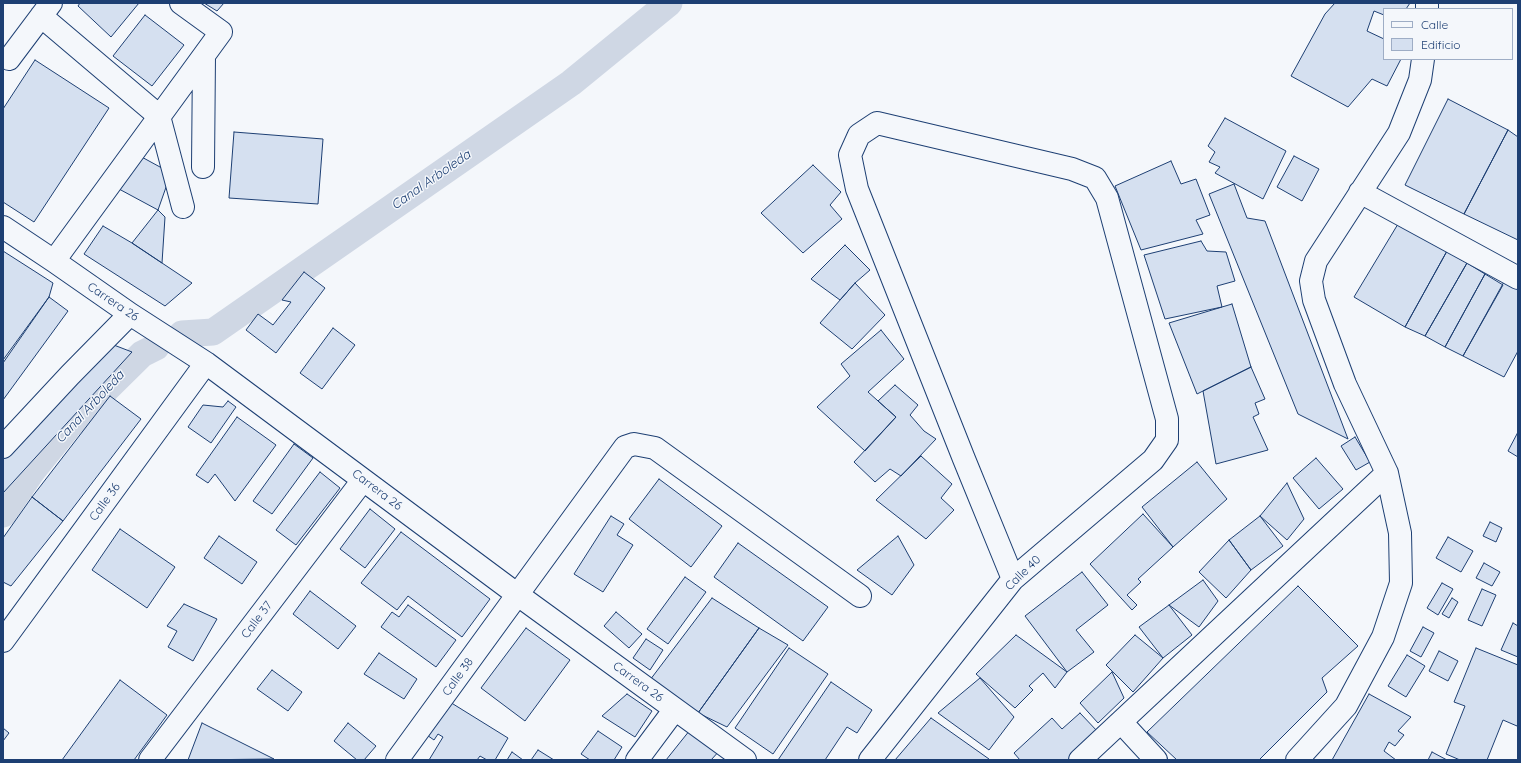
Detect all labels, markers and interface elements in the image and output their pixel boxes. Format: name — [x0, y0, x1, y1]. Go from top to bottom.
legend — [1383, 8, 1513, 60]
text: Calle — [1421, 17, 1448, 32]
text: Edificio — [1421, 37, 1461, 52]
water label: Canal Arboleda — [388, 147, 474, 213]
street label: Carrera 26 — [85, 280, 141, 324]
water label: Canal Arboleda — [52, 368, 128, 446]
street label: Carrera 26 — [349, 466, 405, 514]
street label: Calle 36 — [86, 480, 124, 524]
street label: Calle 40 — [1002, 553, 1044, 593]
street label: Calle 37 — [238, 598, 276, 642]
street label: Calle 38 — [439, 655, 477, 699]
street label: Carrera 26 — [610, 659, 666, 705]

